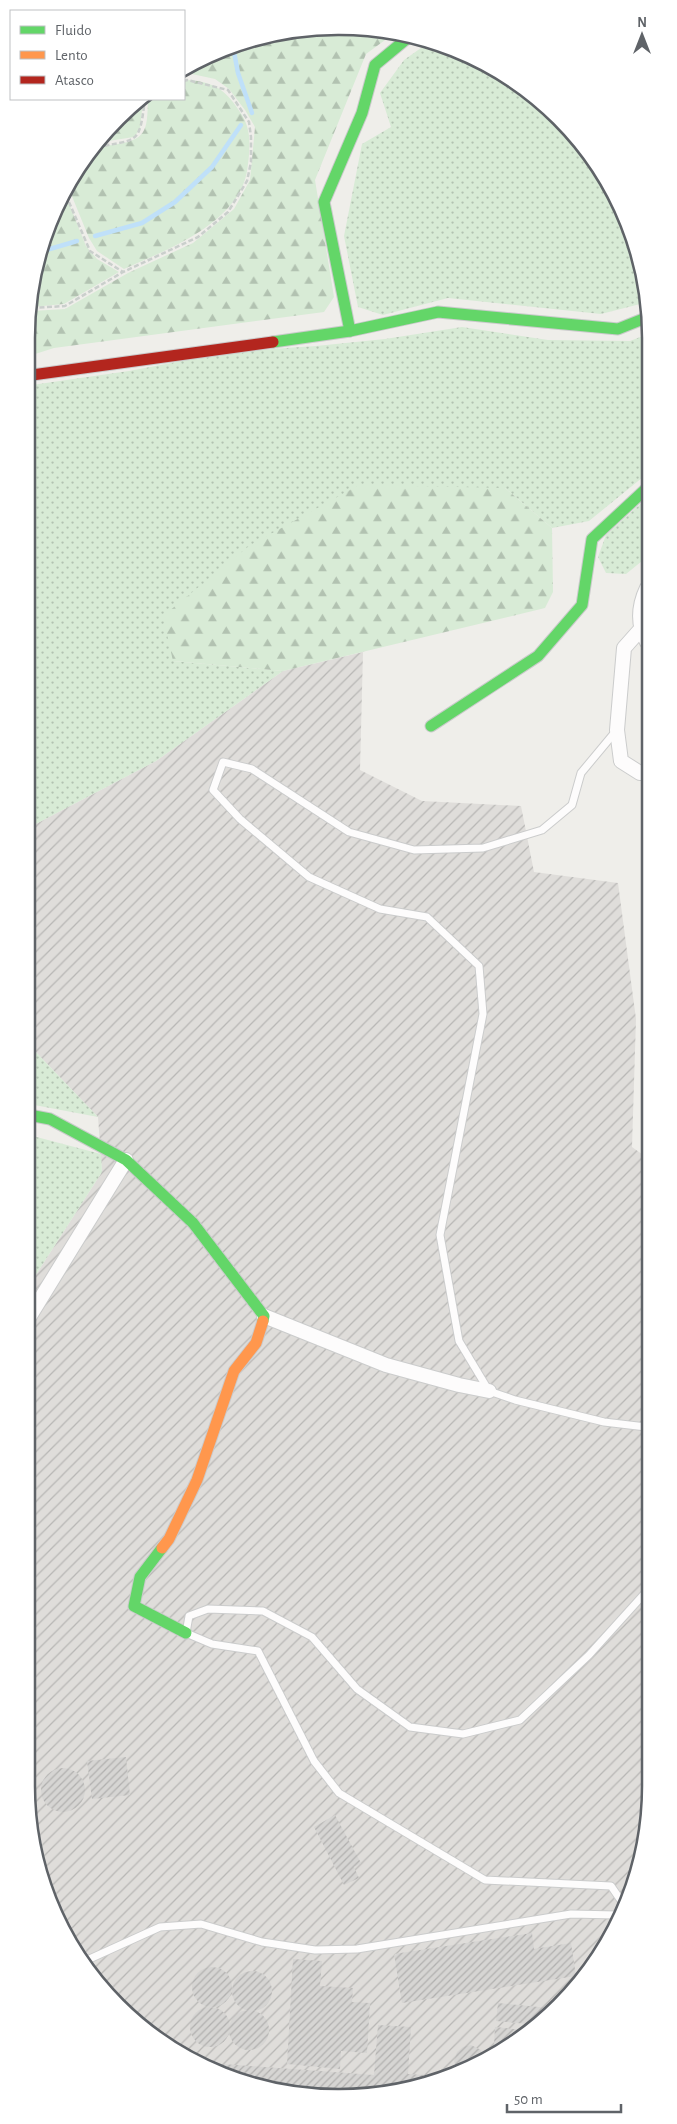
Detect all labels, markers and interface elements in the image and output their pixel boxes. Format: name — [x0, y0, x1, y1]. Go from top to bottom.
legend — [10, 10, 185, 100]
north arrow — [617, 10, 667, 60]
text: N — [637, 16, 647, 30]
text: Fluido — [55, 23, 92, 38]
text: Lento — [55, 48, 88, 63]
text: Atasco — [55, 73, 94, 88]
scale bar — [507, 2082, 621, 2114]
text: 50 m — [514, 2092, 543, 2107]

